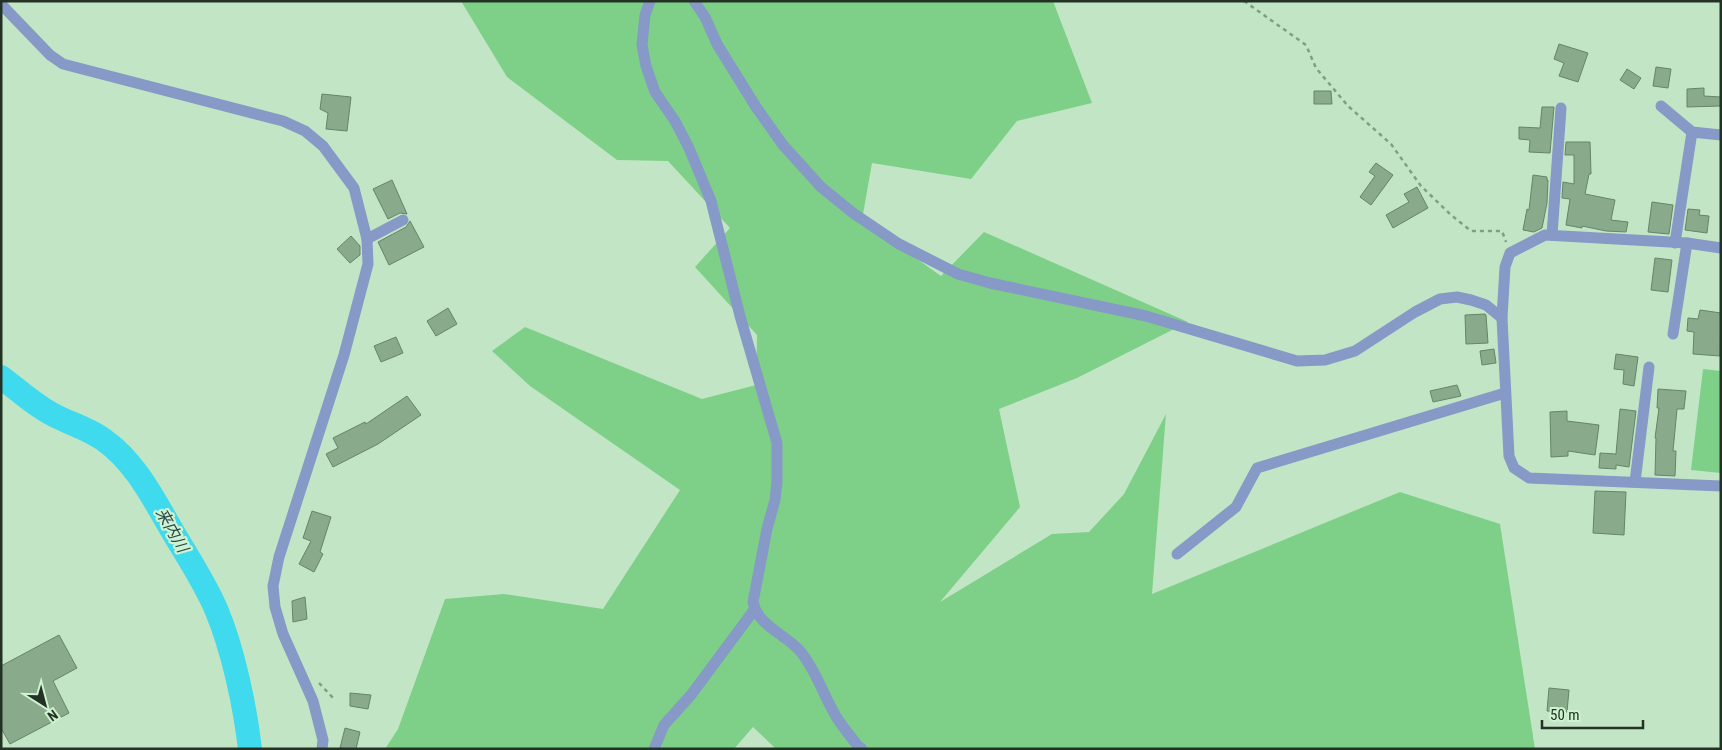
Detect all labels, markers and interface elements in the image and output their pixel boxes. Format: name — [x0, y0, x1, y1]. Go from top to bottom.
water label: 来内川 — [152, 504, 193, 557]
north arrow — [20, 680, 70, 730]
scale bar — [1542, 698, 1643, 730]
text: 50 m — [1550, 706, 1580, 724]
text: N — [44, 707, 61, 725]

